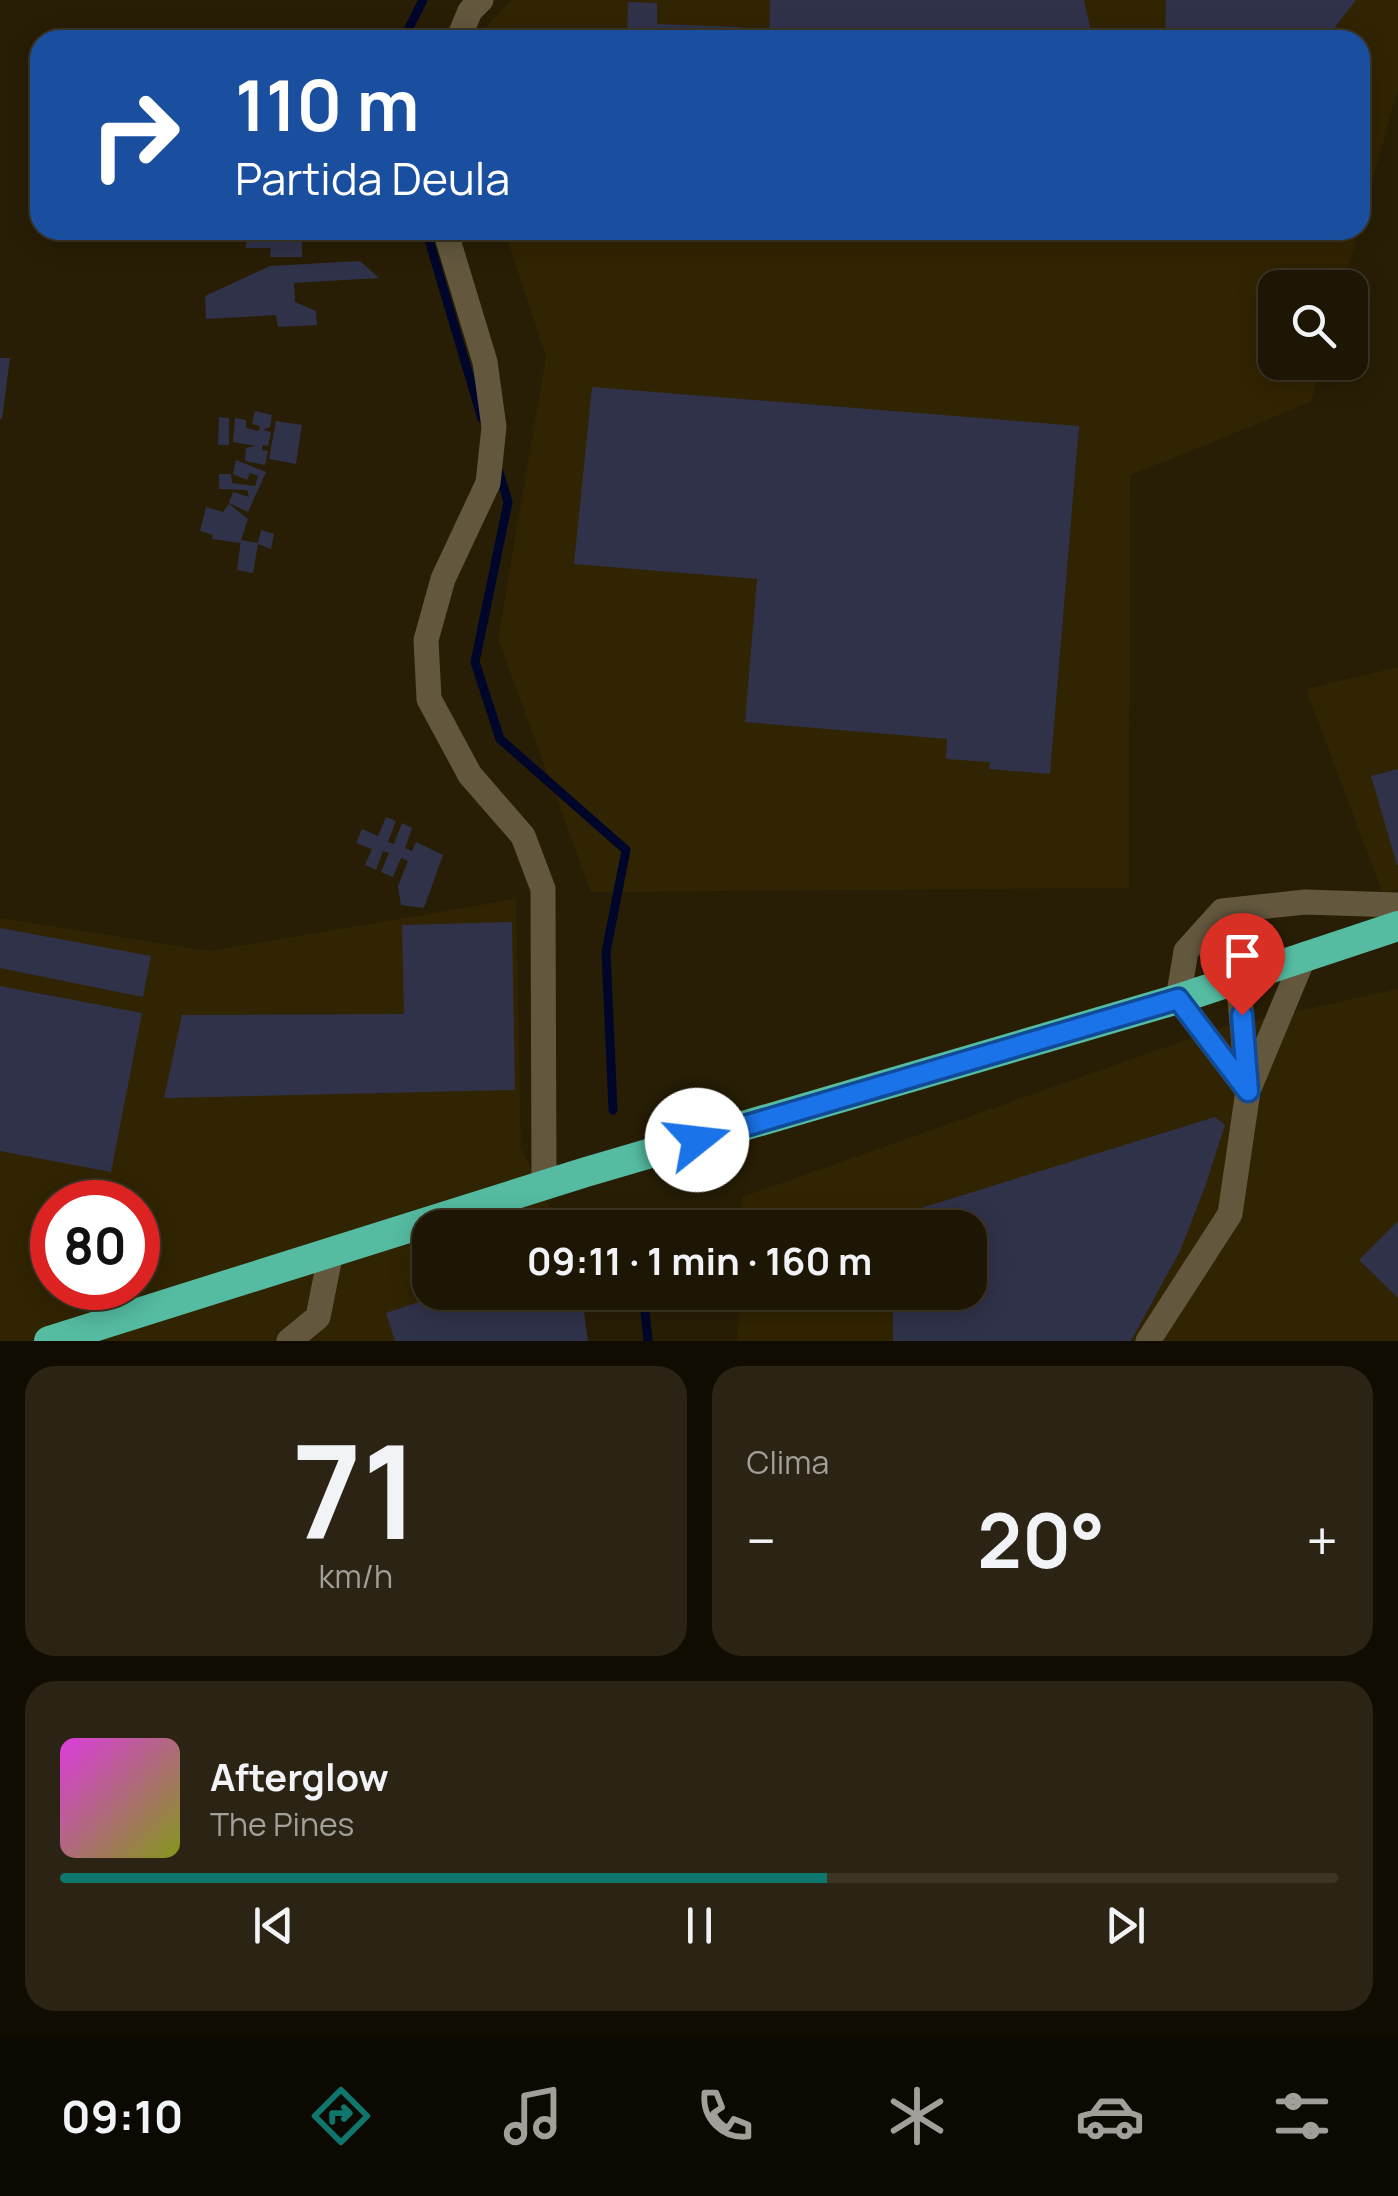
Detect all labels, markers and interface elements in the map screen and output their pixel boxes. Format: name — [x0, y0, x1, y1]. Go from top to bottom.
text: 110 m — [235, 56, 419, 152]
icon: right — [70, 70, 200, 200]
text: Partida Deula — [235, 147, 510, 209]
map controls — [1258, 270, 1368, 380]
button: search — [1258, 270, 1368, 380]
pin — [1200, 913, 1285, 1016]
icon: arrive — [1215, 928, 1270, 983]
position arrow — [645, 1088, 749, 1192]
speed limit sign: 80 — [30, 1180, 160, 1310]
text: 09:11 · 1 min · 160 m — [527, 1234, 872, 1286]
text: 71 — [293, 1400, 419, 1578]
text: Clima — [747, 1440, 829, 1484]
text: 20° — [977, 1488, 1105, 1591]
text: − — [747, 1502, 776, 1578]
text: + — [1306, 1502, 1338, 1578]
text: km/h — [319, 1554, 393, 1598]
text: Afterglow — [210, 1750, 389, 1802]
text: The Pines — [210, 1802, 354, 1846]
icon: previous — [246, 1898, 301, 1953]
icon: pause — [672, 1898, 727, 1953]
icon: next — [1098, 1898, 1153, 1953]
icon: directions — [306, 2081, 376, 2151]
icon: music — [498, 2081, 568, 2151]
icon: phone — [690, 2081, 760, 2151]
icon: climate — [882, 2081, 952, 2151]
icon: car — [1075, 2081, 1145, 2151]
icon: filters — [1267, 2081, 1337, 2151]
text: 09:10 — [61, 2085, 183, 2147]

